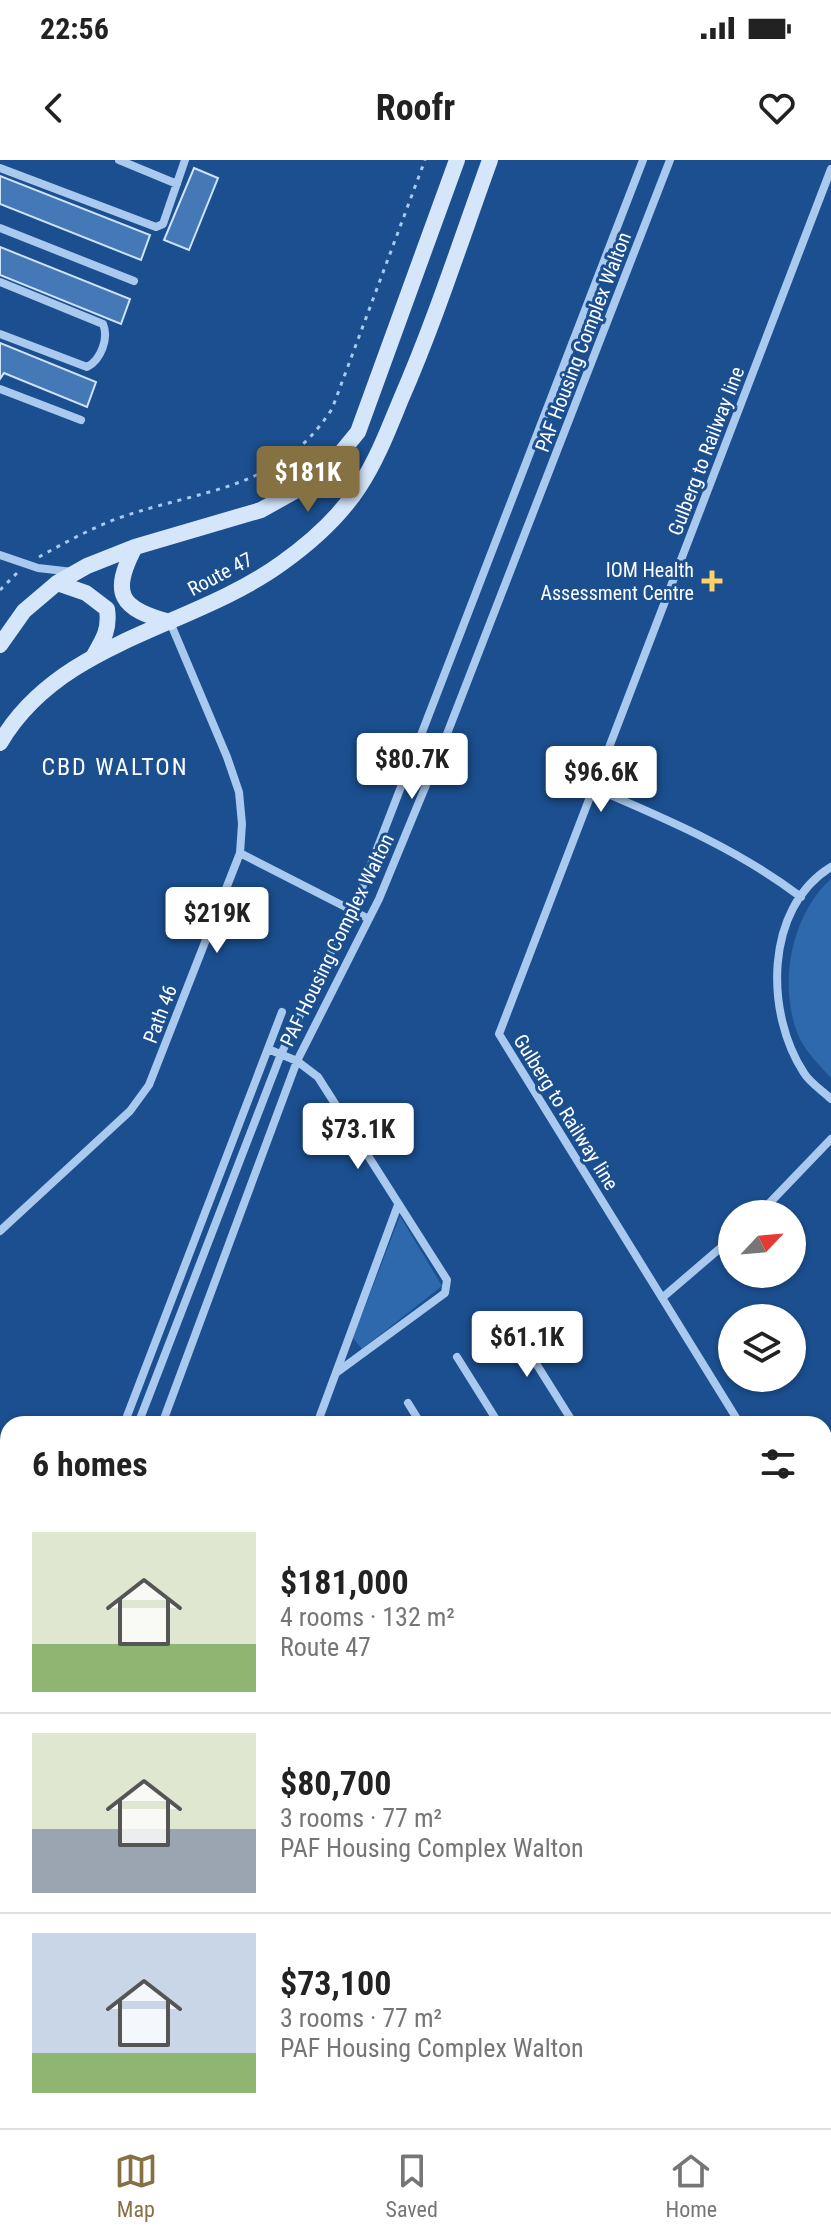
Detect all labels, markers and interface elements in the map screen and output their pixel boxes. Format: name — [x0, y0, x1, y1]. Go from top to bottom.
text: 22:56 — [40, 11, 109, 46]
icon: back — [32, 86, 76, 130]
icon: heart — [755, 86, 799, 130]
text: Roofr — [376, 87, 455, 129]
street label: PAF Housing Complex Walton — [530, 229, 636, 455]
street label: Gulberg to Railway line — [663, 363, 749, 539]
pin: $181K — [252, 446, 364, 514]
text: $181K — [275, 457, 341, 487]
street label: Route 47 — [183, 547, 257, 601]
place label: IOM Health Assessment Centre — [540, 558, 694, 605]
marker: IOM Health Assessment Centre — [701, 570, 723, 592]
pin: $80.7K — [347, 733, 477, 801]
text: $80.7K — [375, 744, 449, 774]
pin: $96.6K — [536, 746, 666, 814]
district label: CBD WALTON — [41, 753, 189, 781]
text: $96.6K — [564, 757, 638, 787]
street label: PAF Housing Complex Walton — [275, 830, 399, 1050]
pin: $219K — [161, 887, 273, 955]
text: $219K — [184, 898, 250, 928]
street label: Path 46 — [138, 981, 182, 1047]
street label: Gulberg to Railway line — [508, 1030, 624, 1194]
pin: $73.1K — [293, 1103, 423, 1171]
text: $73.1K — [321, 1114, 395, 1144]
north arrow — [718, 1200, 806, 1288]
map controls — [718, 1200, 806, 1392]
button: layers — [718, 1304, 806, 1392]
pin: $61.1K — [462, 1311, 592, 1379]
text: $61.1K — [490, 1322, 564, 1352]
icon: filters — [756, 1442, 800, 1486]
text: 6 homes — [32, 1444, 148, 1484]
text: $181,000 — [280, 1562, 409, 1602]
icon: home — [96, 1564, 192, 1660]
text: 4 rooms · 132 m² — [280, 1602, 455, 1632]
text: Route 47 — [280, 1632, 371, 1662]
text: $80,700 — [280, 1763, 391, 1803]
icon: home — [96, 1765, 192, 1861]
text: 3 rooms · 77 m² — [280, 1803, 442, 1833]
text: PAF Housing Complex Walton — [280, 1833, 584, 1863]
text: $73,100 — [280, 1963, 391, 2003]
icon: home — [96, 1965, 192, 2061]
text: 3 rooms · 77 m² — [280, 2003, 442, 2033]
text: PAF Housing Complex Walton — [280, 2033, 584, 2063]
tab: Map — [114, 2149, 158, 2222]
tab: Saved — [386, 2149, 438, 2222]
tab: Home — [666, 2149, 717, 2222]

